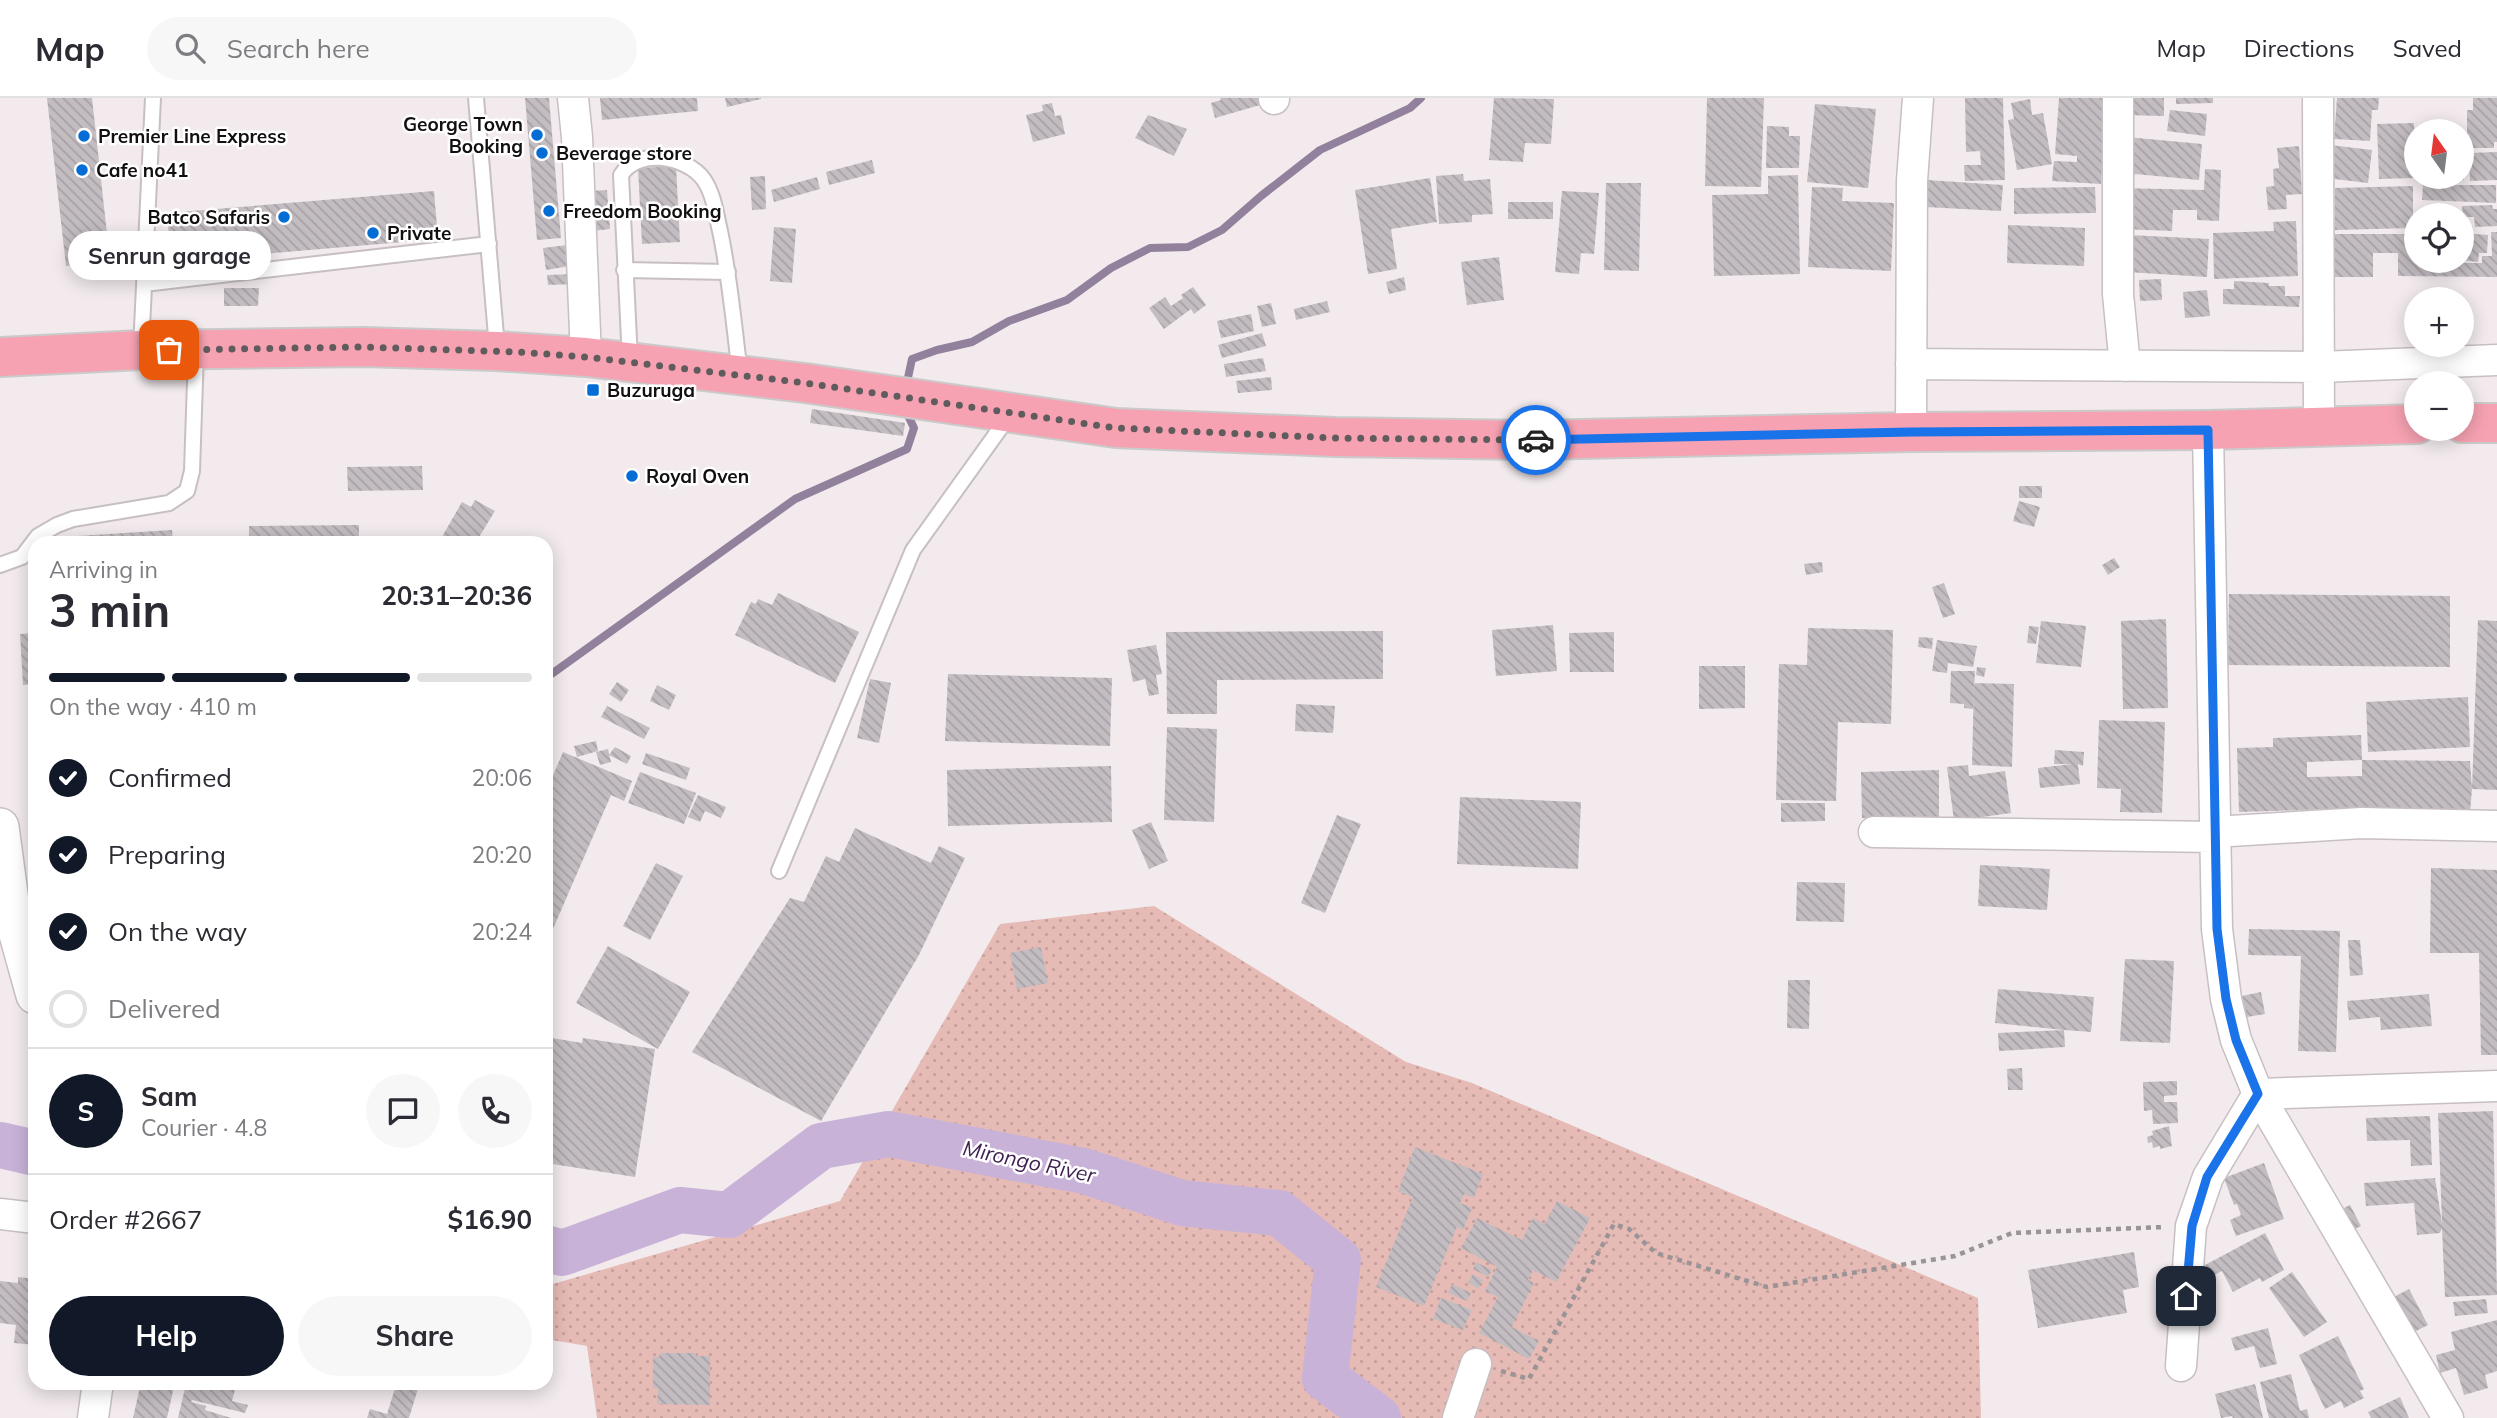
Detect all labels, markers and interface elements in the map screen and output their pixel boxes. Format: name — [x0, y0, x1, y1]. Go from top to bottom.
search box — [147, 17, 637, 80]
text: Map — [35, 28, 105, 69]
icon: search — [171, 29, 209, 67]
text: Search here — [227, 32, 370, 65]
text: Map — [2156, 33, 2206, 63]
text: Directions — [2244, 33, 2355, 63]
text: Saved — [2393, 33, 2462, 63]
place label: George Town Booking — [403, 112, 523, 158]
north arrow — [2404, 119, 2474, 189]
map controls — [2404, 119, 2474, 441]
place label: Premier Line Express — [98, 124, 286, 148]
marker: George Town Booking — [529, 127, 545, 143]
marker: Premier Line Express — [76, 128, 92, 144]
place label: Beverage store — [556, 141, 692, 165]
marker: Beverage store — [534, 145, 550, 161]
place label: Cafe no41 — [96, 158, 188, 182]
marker: Cafe no41 — [74, 162, 90, 178]
place label: Freedom Booking — [563, 199, 721, 223]
marker: Freedom Booking — [541, 203, 557, 219]
button: locate — [2404, 203, 2474, 273]
place label: Batco Safaris — [148, 205, 270, 229]
marker: Batco Safaris — [276, 209, 292, 225]
place label: Private — [387, 221, 451, 245]
marker: Private — [365, 225, 381, 241]
callout: Senrun garage — [68, 231, 270, 280]
text: Senrun garage — [88, 241, 251, 270]
button: + — [2404, 287, 2474, 357]
pin — [139, 320, 199, 380]
icon: bag — [150, 331, 188, 369]
button: − — [2404, 371, 2474, 441]
place label: Buzuruga — [607, 378, 695, 402]
marker: Buzuruga — [585, 382, 601, 398]
courier — [1501, 405, 1571, 475]
icon: car — [1517, 421, 1555, 459]
place label: Royal Oven — [646, 464, 749, 488]
marker: Royal Oven — [624, 468, 640, 484]
text: Arriving in — [49, 555, 158, 584]
text: 20:31–20:36 — [381, 579, 532, 612]
text: 3 min — [49, 581, 170, 639]
text: On the way · 410 m — [49, 692, 257, 721]
icon: check — [49, 759, 87, 797]
text: Confirmed — [108, 761, 232, 794]
text: 20:06 — [472, 763, 532, 792]
icon: check — [49, 836, 87, 874]
text: Preparing — [108, 838, 226, 871]
text: 20:20 — [472, 840, 532, 869]
icon: check — [49, 913, 87, 951]
text: On the way — [108, 915, 247, 948]
text: 20:24 — [472, 917, 532, 946]
text: Delivered — [108, 992, 221, 1025]
button: chat — [366, 1074, 440, 1148]
button: phone — [458, 1074, 532, 1148]
text: Sam — [141, 1080, 197, 1113]
text: S — [78, 1095, 94, 1128]
text: Courier · 4.8 — [141, 1113, 267, 1142]
water label: Mirongo River — [961, 1134, 1099, 1188]
text: Order #2667 — [49, 1203, 202, 1236]
text: $16.90 — [448, 1203, 532, 1236]
pin — [2156, 1266, 2216, 1326]
icon: home — [2167, 1277, 2205, 1315]
button: Help — [49, 1296, 284, 1376]
button: Share — [298, 1296, 532, 1376]

